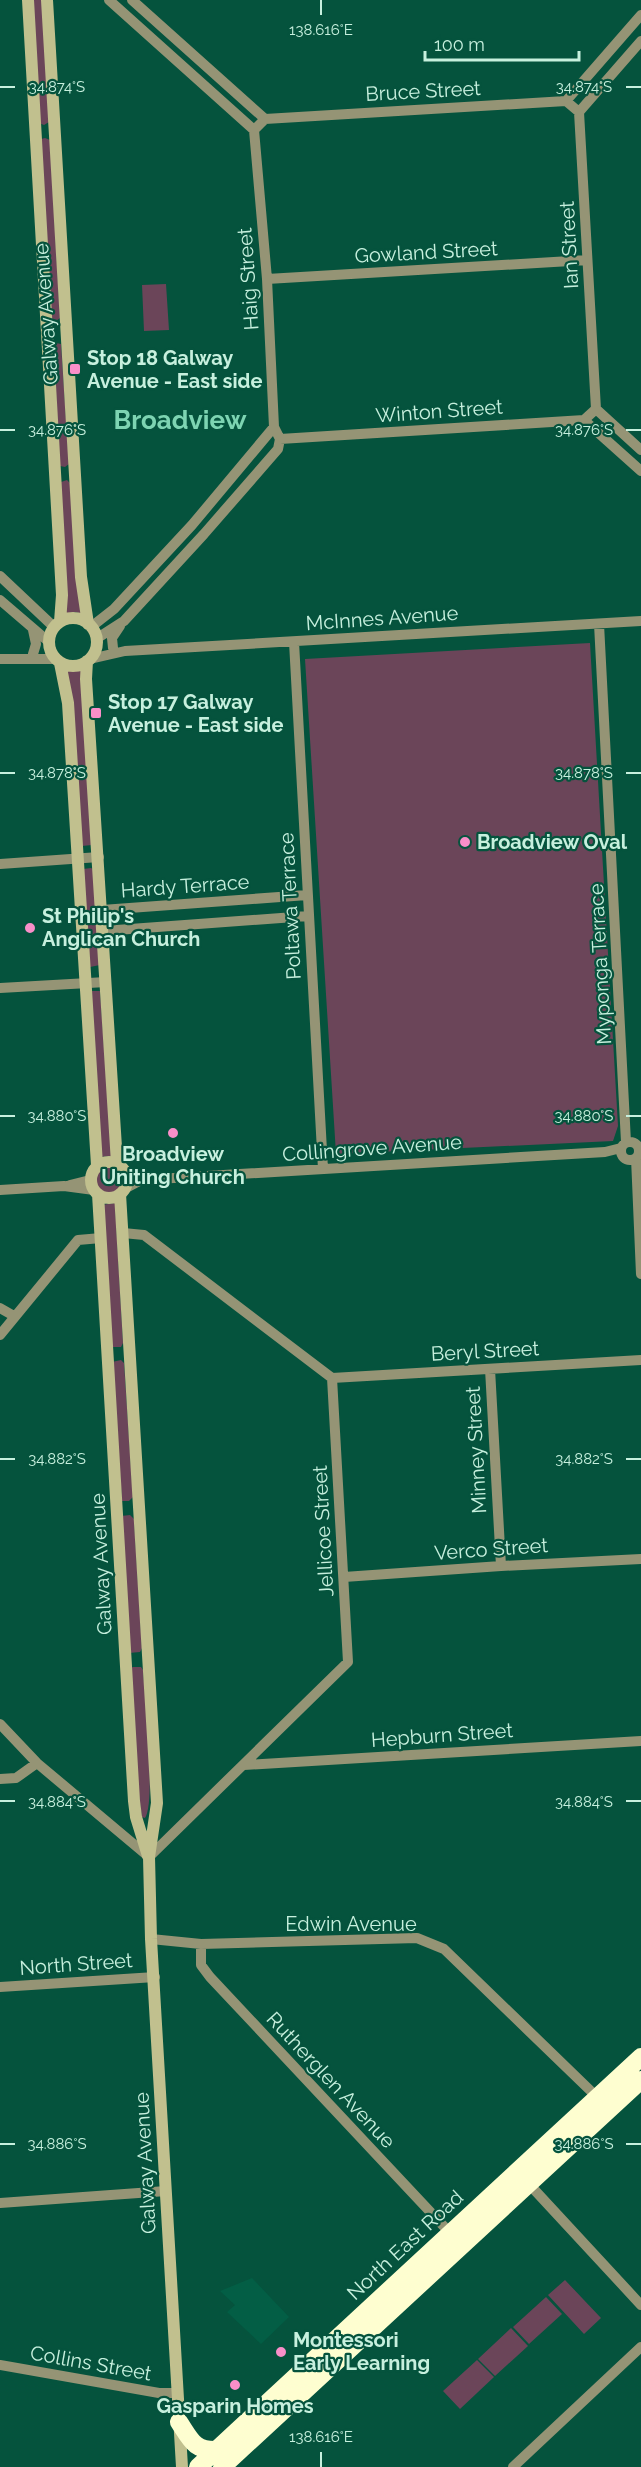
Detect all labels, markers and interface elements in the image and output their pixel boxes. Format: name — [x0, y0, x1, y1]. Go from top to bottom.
text: 138.616°E — [289, 21, 353, 39]
scale bar — [425, 24, 580, 62]
text: 100 m — [434, 34, 485, 55]
street label: Bruce Street — [365, 76, 482, 106]
text: 34.874°S — [29, 78, 85, 96]
text: 34.874°S — [556, 78, 612, 96]
street label: Ian Street — [555, 200, 583, 290]
street label: Haig Street — [232, 227, 264, 331]
street label: Gowland Street — [354, 236, 498, 268]
street label: Galway Avenue — [29, 242, 63, 386]
place label: Stop 18 Galway Avenue - East side — [87, 346, 262, 393]
marker: Stop 18 Galway Avenue - East side — [68, 362, 82, 376]
street label: Winton Street — [375, 395, 504, 427]
district label: Broadview — [114, 405, 247, 435]
text: 34.876°S — [28, 421, 86, 439]
text: 34.876°S — [555, 421, 613, 439]
street label: McInnes Avenue — [305, 601, 459, 635]
place label: Stop 17 Galway Avenue - East side — [108, 690, 283, 737]
marker: Stop 17 Galway Avenue - East side — [89, 706, 103, 720]
text: 34.878°S — [28, 764, 86, 782]
text: 34.878°S — [555, 764, 613, 782]
place label: Broadview Oval — [477, 830, 628, 854]
street label: Poltawa Terrace — [274, 831, 306, 980]
marker: Broadview Oval — [458, 835, 472, 849]
street label: Hardy Terrace — [120, 870, 250, 902]
street label: Myponga Terrace — [584, 883, 616, 1045]
place label: St Philip's Anglican Church — [42, 904, 200, 951]
marker: St Philip's Anglican Church — [23, 921, 37, 935]
text: 34.880°S — [28, 1107, 86, 1125]
text: 34.880°S — [555, 1107, 613, 1125]
marker: Broadview Uniting Church — [166, 1126, 180, 1140]
street label: Collingrove Avenue — [281, 1130, 463, 1166]
place label: Broadview Uniting Church — [101, 1142, 245, 1189]
street label: Beryl Street — [430, 1336, 540, 1366]
street label: Minney Street — [461, 1385, 491, 1514]
text: 34.882°S — [28, 1450, 86, 1468]
text: 34.882°S — [555, 1450, 613, 1468]
street label: Jellicoe Street — [308, 1464, 338, 1597]
street label: Galway Avenue — [85, 1492, 117, 1635]
street label: Verco Street — [433, 1533, 549, 1565]
street label: Hepburn Street — [370, 1718, 514, 1752]
text: 34.884°S — [28, 1793, 86, 1811]
text: 34.884°S — [555, 1793, 613, 1811]
street label: Edwin Avenue — [285, 1912, 417, 1936]
street label: North Street — [19, 1948, 134, 1980]
street label: Rutherglen Avenue — [262, 2007, 400, 2153]
street label: Galway Avenue — [129, 2091, 161, 2234]
text: 34.886°S — [28, 2135, 86, 2153]
text: 34.886°S — [555, 2135, 613, 2153]
street label: North East Road — [342, 2185, 468, 2305]
place label: Montessori Early Learning — [293, 2328, 430, 2375]
street label: Collins Street — [28, 2341, 154, 2386]
marker: Montessori Early Learning — [274, 2345, 288, 2359]
marker: Gasparin Homes — [228, 2378, 242, 2392]
place label: Gasparin Homes — [156, 2394, 314, 2418]
text: 138.616°E — [289, 2428, 353, 2446]

